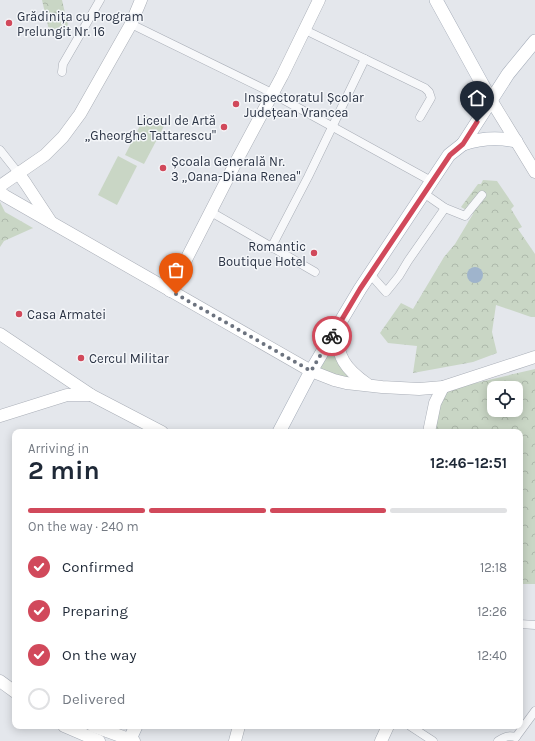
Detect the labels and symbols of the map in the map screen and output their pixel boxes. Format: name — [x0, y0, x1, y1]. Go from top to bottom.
place label: Grădinița cu Program Prelungit Nr. 16 — [17, 9, 144, 39]
marker: Grădinița cu Program Prelungit Nr. 16 — [4, 18, 14, 28]
pin — [460, 81, 494, 122]
place label: Inspectoratul Școlar Județean Vrancea — [244, 90, 364, 120]
marker: Inspectoratul Școlar Județean Vrancea — [231, 99, 241, 109]
place label: Liceul de Artă „Gheorghe Tattarescu" — [85, 113, 216, 143]
marker: Liceul de Artă „Gheorghe Tattarescu" — [219, 122, 229, 132]
place label: Școala Generală Nr. 3 „Oana-Diana Renea" — [171, 154, 301, 184]
marker: Școala Generală Nr. 3 „Oana-Diana Renea" — [158, 163, 168, 173]
place label: Romantic Boutique Hotel — [218, 239, 306, 270]
marker: Romantic Boutique Hotel — [309, 248, 319, 258]
pin — [159, 253, 193, 294]
place label: Casa Armatei — [27, 307, 106, 322]
marker: Casa Armatei — [14, 309, 24, 319]
courier — [312, 316, 352, 356]
place label: Cercul Militar — [89, 351, 169, 366]
marker: Cercul Militar — [76, 353, 86, 363]

